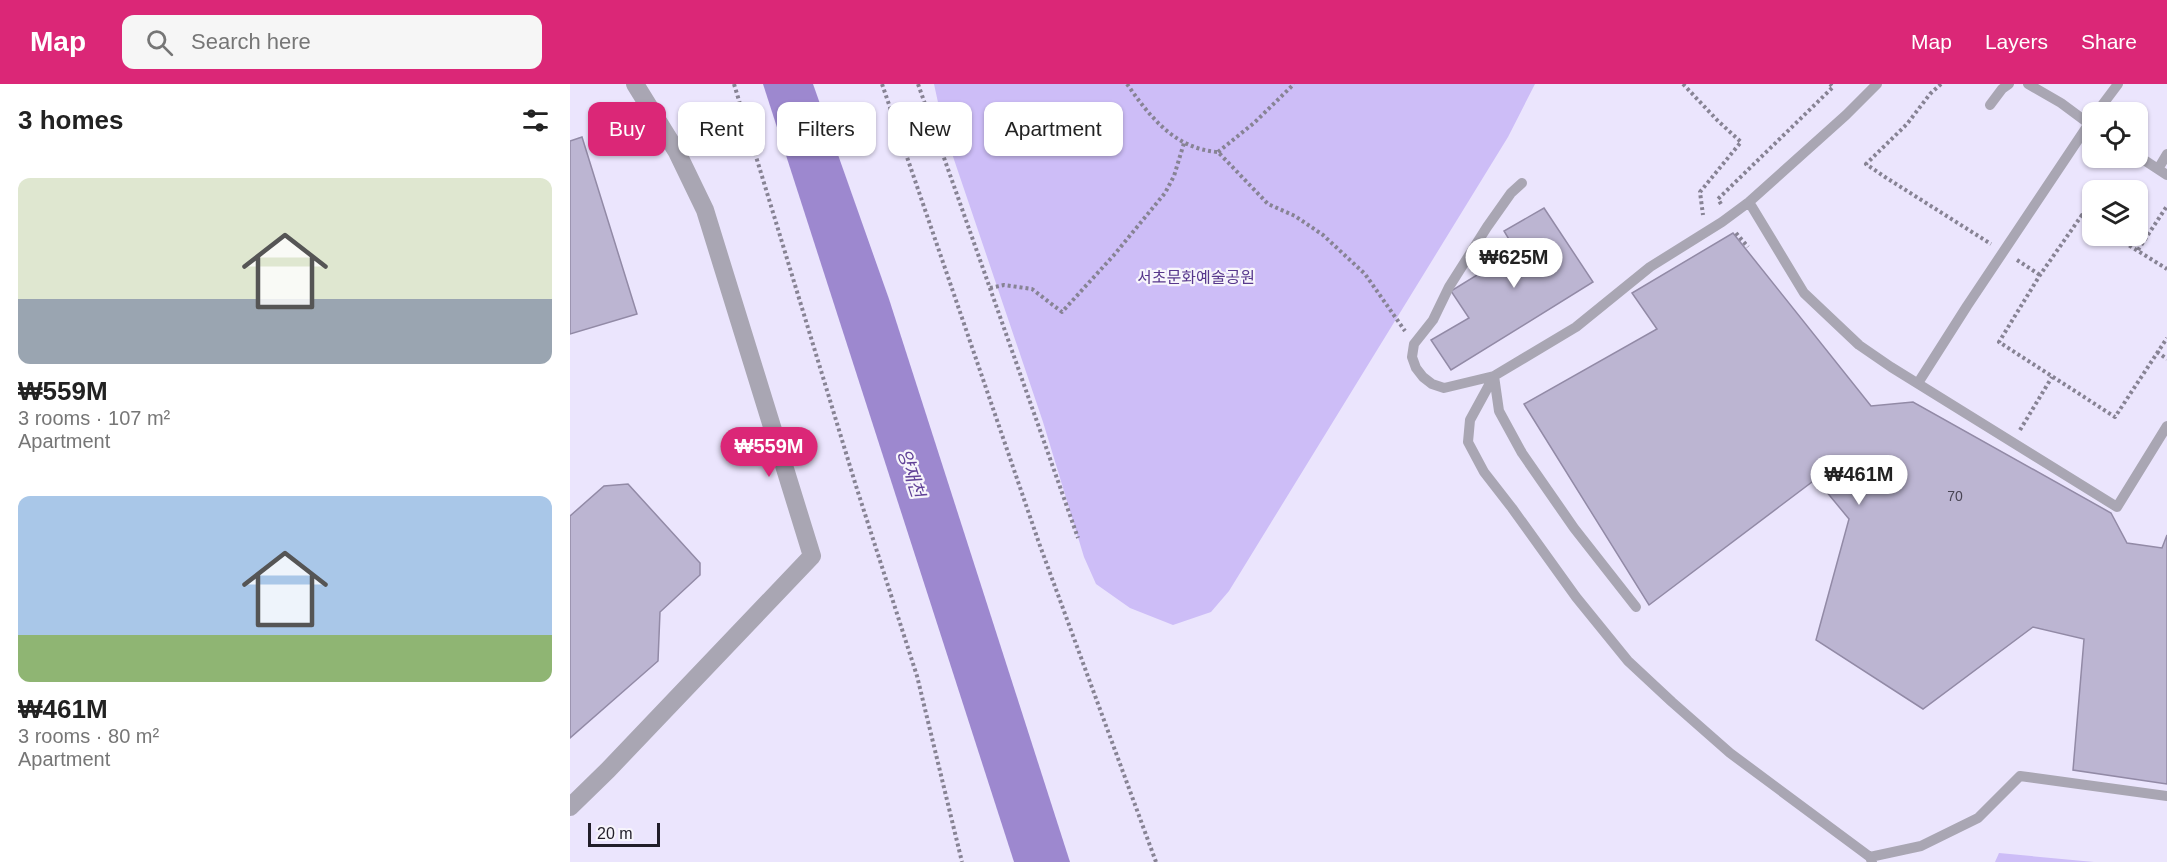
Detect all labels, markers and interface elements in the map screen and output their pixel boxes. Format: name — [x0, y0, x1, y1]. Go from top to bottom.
search box — [122, 15, 542, 69]
text: Map — [30, 26, 86, 57]
icon: search — [143, 26, 176, 59]
text: Search here — [191, 29, 311, 54]
text: Map — [1911, 30, 1952, 53]
text: Layers — [1985, 30, 2048, 53]
text: Share — [2081, 30, 2137, 53]
chip: Buy — [588, 102, 666, 156]
chip: Rent — [678, 102, 765, 156]
chip: Filters — [777, 102, 876, 156]
chip: New — [888, 102, 972, 156]
chip: Apartment — [984, 102, 1123, 156]
map controls — [2082, 102, 2148, 246]
button: locate — [2082, 102, 2148, 168]
icon: filters — [519, 104, 552, 137]
text: 3 homes — [18, 105, 124, 135]
button: layers — [2082, 180, 2148, 246]
icon: home — [231, 217, 339, 325]
pin: ₩625M — [1472, 238, 1556, 289]
text: ₩625M — [1480, 246, 1548, 268]
park label: 서초문화예술공원 — [1137, 269, 1255, 286]
text: ₩559M — [18, 376, 108, 406]
text: 3 rooms · 107 m² — [18, 407, 170, 429]
pin: ₩559M — [727, 427, 811, 478]
text: Apartment — [18, 430, 110, 452]
text: ₩559M — [735, 435, 803, 457]
water label: 양재천 — [894, 446, 929, 502]
pin: ₩461M — [1817, 455, 1901, 506]
text: ₩461M — [1825, 463, 1893, 485]
house number: 70 — [1947, 488, 1963, 504]
icon: home — [231, 535, 339, 643]
text: ₩461M — [18, 694, 108, 724]
text: 3 rooms · 80 m² — [18, 725, 159, 747]
text: Apartment — [18, 748, 110, 770]
scale bar — [588, 820, 660, 848]
text: 20 m — [597, 825, 633, 842]

